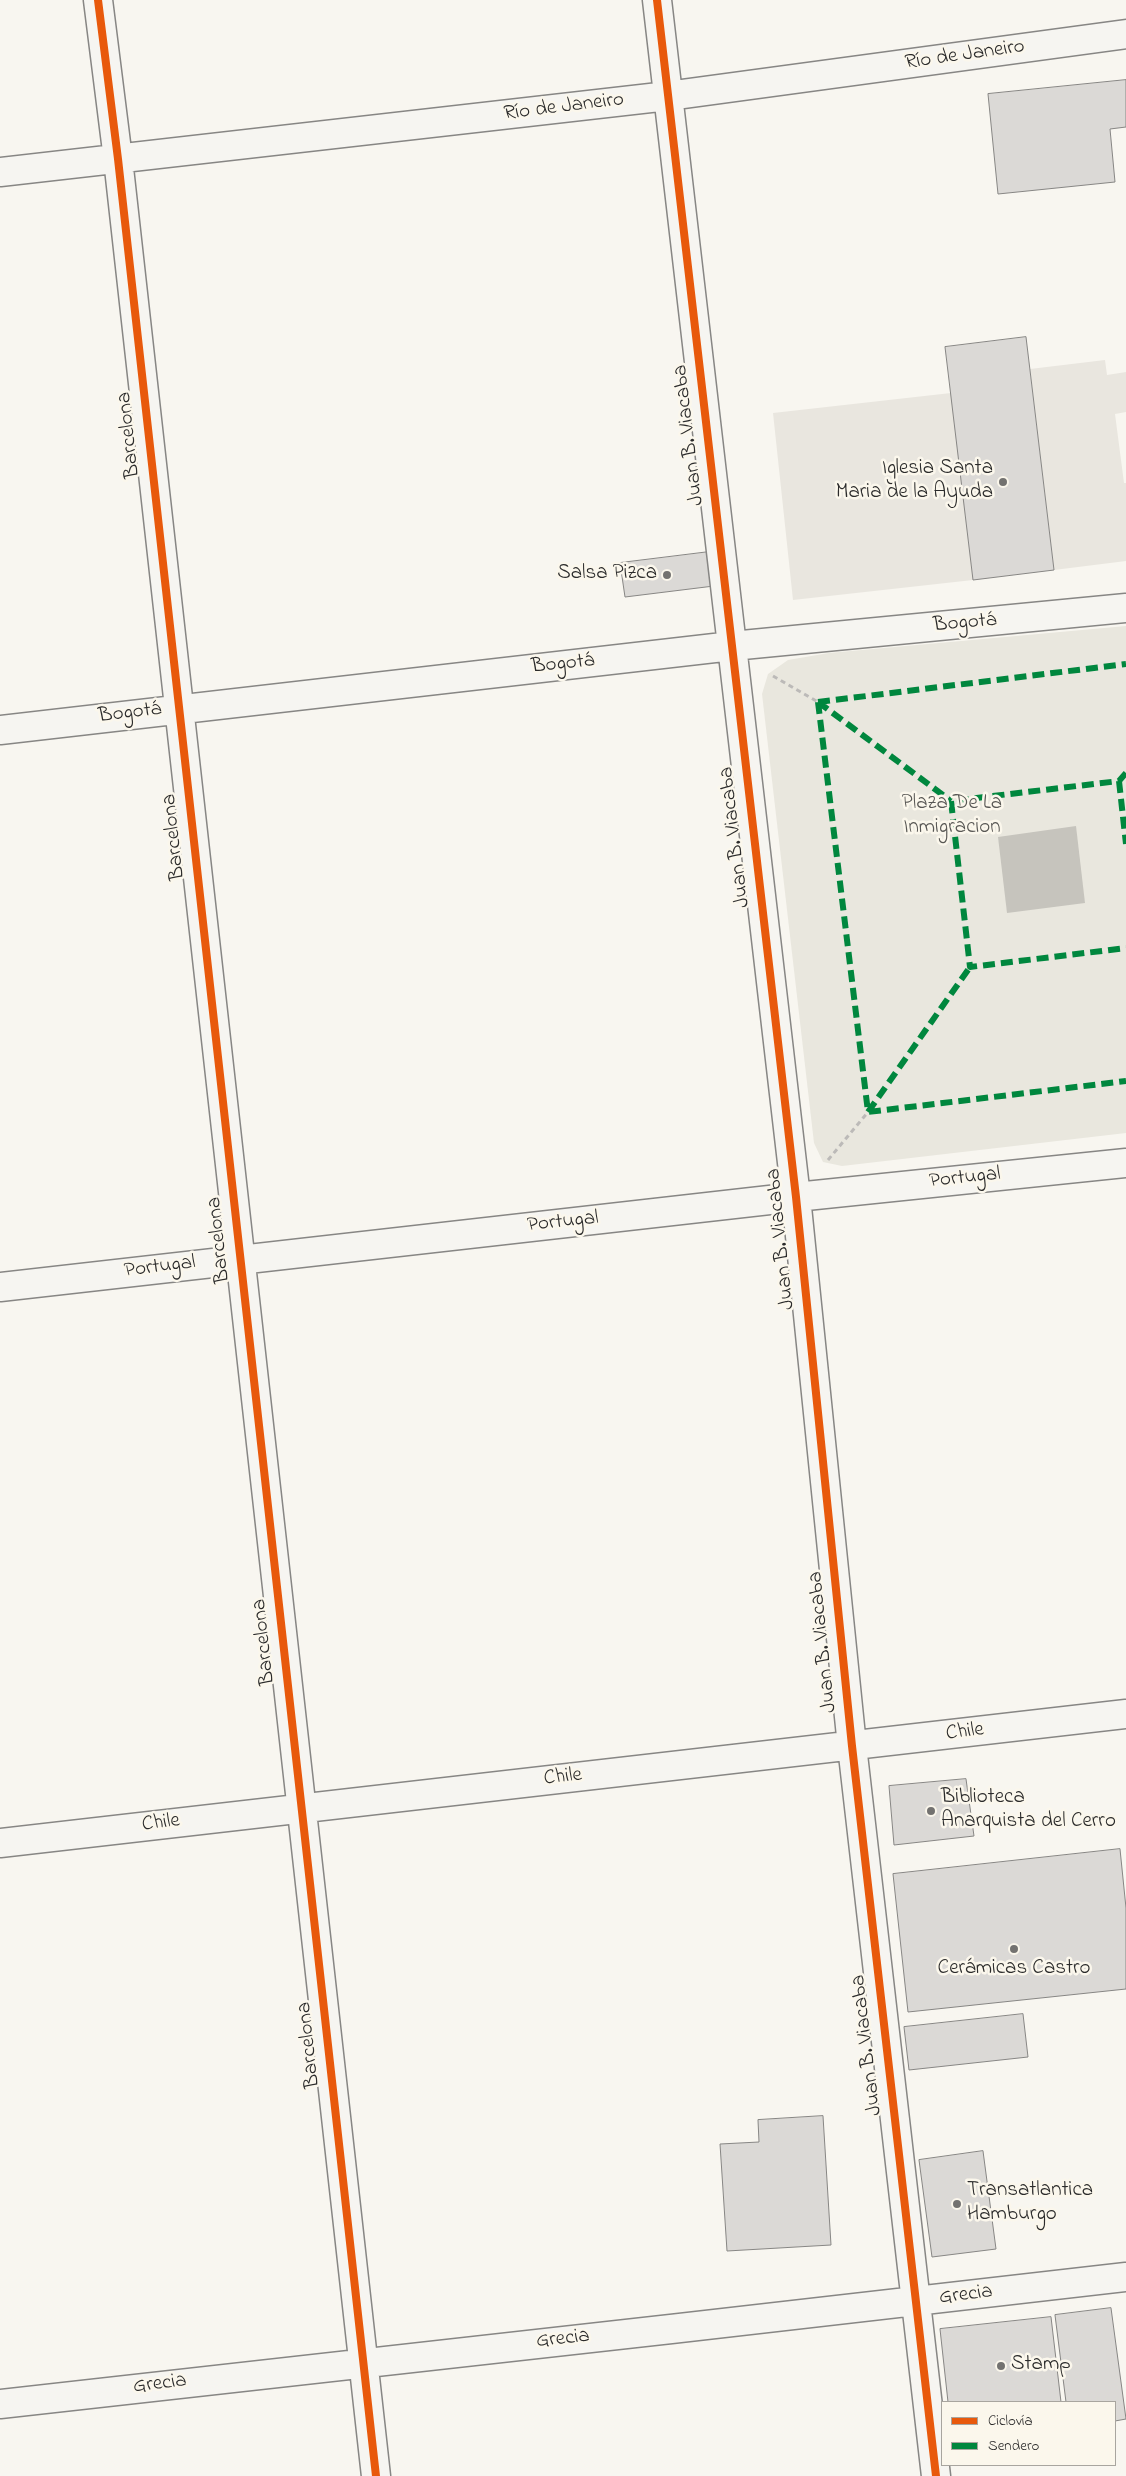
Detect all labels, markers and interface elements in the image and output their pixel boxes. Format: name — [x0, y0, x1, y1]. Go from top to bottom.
street label: Río de Janeiro — [904, 35, 1026, 77]
street label: Río de Janeiro — [503, 88, 625, 128]
street label: Juan B. Viacaba — [669, 363, 711, 507]
street label: Barcelona — [113, 390, 147, 480]
place label: Iglesia Santa Maria de la Ayuda — [836, 457, 993, 507]
marker: Iglesia Santa Maria de la Ayuda — [997, 476, 1009, 488]
place label: Salsa Pizca — [557, 562, 657, 588]
marker: Salsa Pizca — [661, 569, 673, 581]
street label: Bogotá — [932, 609, 998, 639]
street label: Bogotá — [530, 649, 596, 681]
street label: Bogotá — [97, 698, 163, 730]
street label: Juan B. Viacaba — [715, 765, 757, 909]
street label: Barcelona — [158, 792, 192, 882]
park label: Plaza De La Inmigracion — [902, 792, 1002, 842]
street label: Portugal — [928, 1163, 1002, 1195]
street label: Juan B. Viacaba — [762, 1167, 802, 1311]
street label: Barcelona — [203, 1195, 237, 1285]
street label: Portugal — [526, 1207, 600, 1239]
street label: Portugal — [123, 1251, 197, 1285]
street label: Juan B. Viacaba — [804, 1570, 844, 1714]
street label: Barcelona — [248, 1597, 282, 1687]
street label: Chile — [944, 1718, 986, 1748]
street label: Chile — [543, 1763, 583, 1793]
place label: Biblioteca Anarquista del Cerro — [941, 1786, 1116, 1836]
marker: Biblioteca Anarquista del Cerro — [925, 1805, 937, 1817]
street label: Chile — [140, 1809, 182, 1839]
marker: Cerámicas Castro — [1008, 1943, 1020, 1955]
place label: Cerámicas Castro — [938, 1957, 1090, 1983]
street label: Juan B. Viacaba — [847, 1973, 889, 2117]
street label: Barcelona — [293, 2000, 327, 2090]
place label: Transatlantica Hamburgo — [967, 2179, 1093, 2229]
marker: Transatlantica Hamburgo — [951, 2198, 963, 2210]
street label: Grecia — [938, 2280, 994, 2312]
street label: Grecia — [535, 2325, 591, 2355]
place label: Stamp — [1011, 2353, 1071, 2379]
marker: Stamp — [995, 2360, 1007, 2372]
street label: Grecia — [132, 2369, 188, 2401]
legend — [941, 2401, 1116, 2466]
text: Ciclovía — [988, 2410, 1033, 2432]
text: Sendero — [988, 2435, 1039, 2457]

